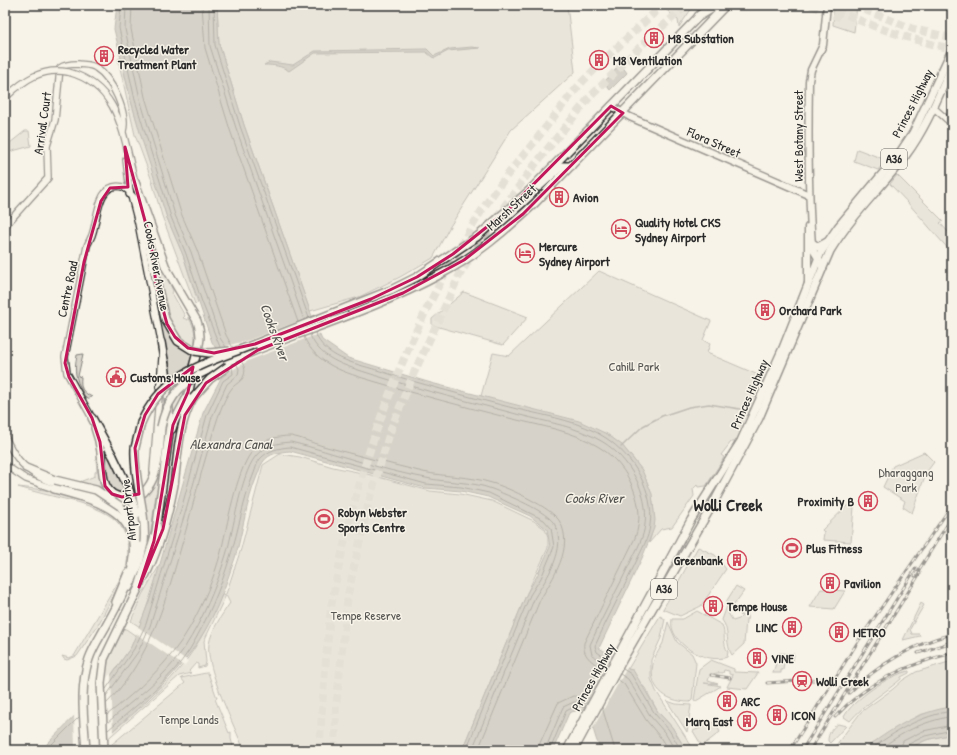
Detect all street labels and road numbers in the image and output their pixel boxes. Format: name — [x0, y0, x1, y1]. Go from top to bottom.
street label: Princes Highway — [887, 65, 937, 141]
street label: Arrival Court — [29, 90, 55, 155]
street label: West Botany Street — [789, 90, 807, 182]
street label: Flora Street — [683, 122, 744, 162]
road number: A36 — [881, 149, 907, 169]
street label: Marsh Street — [482, 179, 540, 234]
street label: Cooks River Avenue — [139, 220, 175, 312]
street label: Centre Road — [52, 259, 82, 319]
street label: Princes Highway — [726, 356, 773, 432]
street label: Airport Drive — [116, 478, 140, 542]
road number: A36 — [651, 579, 677, 599]
street label: Princes Highway — [567, 639, 619, 714]

